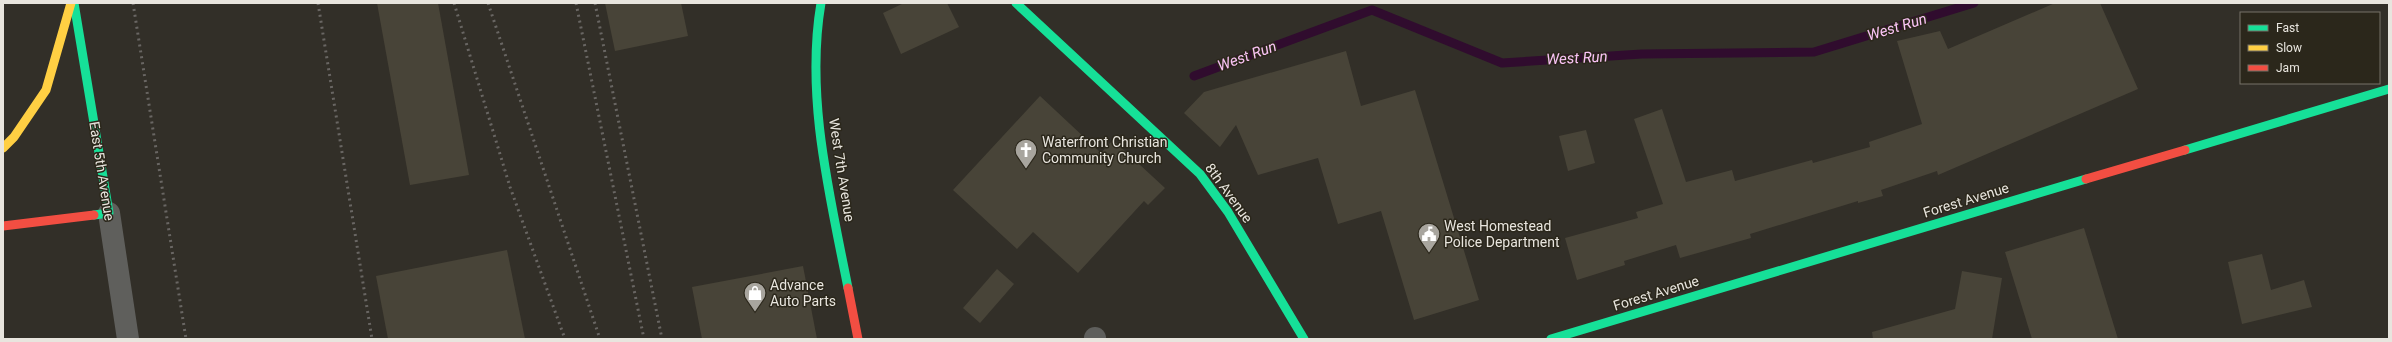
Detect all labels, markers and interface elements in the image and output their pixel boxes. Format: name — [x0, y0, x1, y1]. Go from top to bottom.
water label: West Run — [1865, 9, 1929, 45]
legend — [2240, 12, 2380, 84]
text: Fast — [2276, 21, 2299, 35]
water label: West Run — [1215, 37, 1279, 75]
text: Slow — [2276, 41, 2302, 55]
water label: West Run — [1546, 47, 1608, 69]
text: Jam — [2276, 61, 2300, 75]
street label: West 7th Avenue — [826, 117, 858, 223]
street label: East 5th Avenue — [86, 120, 118, 222]
place label: Waterfront Christian Community Church — [1042, 134, 1167, 166]
church icon: Waterfront Christian Community Church — [1013, 137, 1039, 170]
street label: 8th Avenue — [1202, 160, 1256, 226]
street label: Forest Avenue — [1921, 179, 2011, 221]
place label: West Homestead Police Department — [1444, 218, 1560, 250]
public building icon: West Homestead Police Department — [1416, 221, 1442, 254]
street label: Forest Avenue — [1611, 272, 1701, 314]
place label: Advance Auto Parts — [770, 277, 836, 309]
shop icon: Advance Auto Parts — [742, 280, 768, 313]

